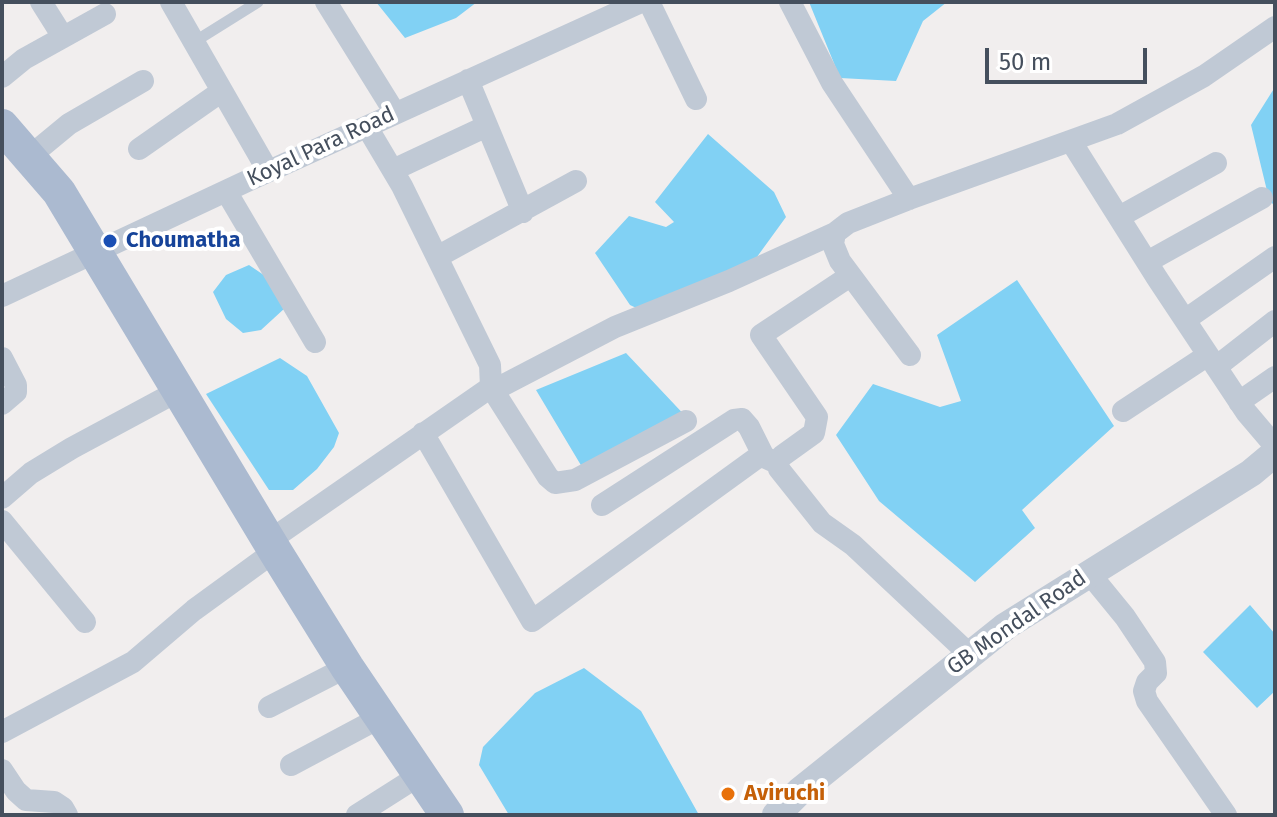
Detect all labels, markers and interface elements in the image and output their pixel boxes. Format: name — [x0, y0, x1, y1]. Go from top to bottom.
scale bar — [989, 32, 1151, 82]
text: 50 m — [999, 48, 1051, 76]
street label: Koyal Para Road — [243, 101, 399, 193]
place label: Choumatha — [126, 228, 240, 254]
marker: Choumatha — [101, 232, 119, 250]
street label: GB Mondal Road — [942, 565, 1092, 681]
place label: Aviruchi — [744, 781, 825, 807]
marker: Aviruchi — [719, 785, 737, 803]

